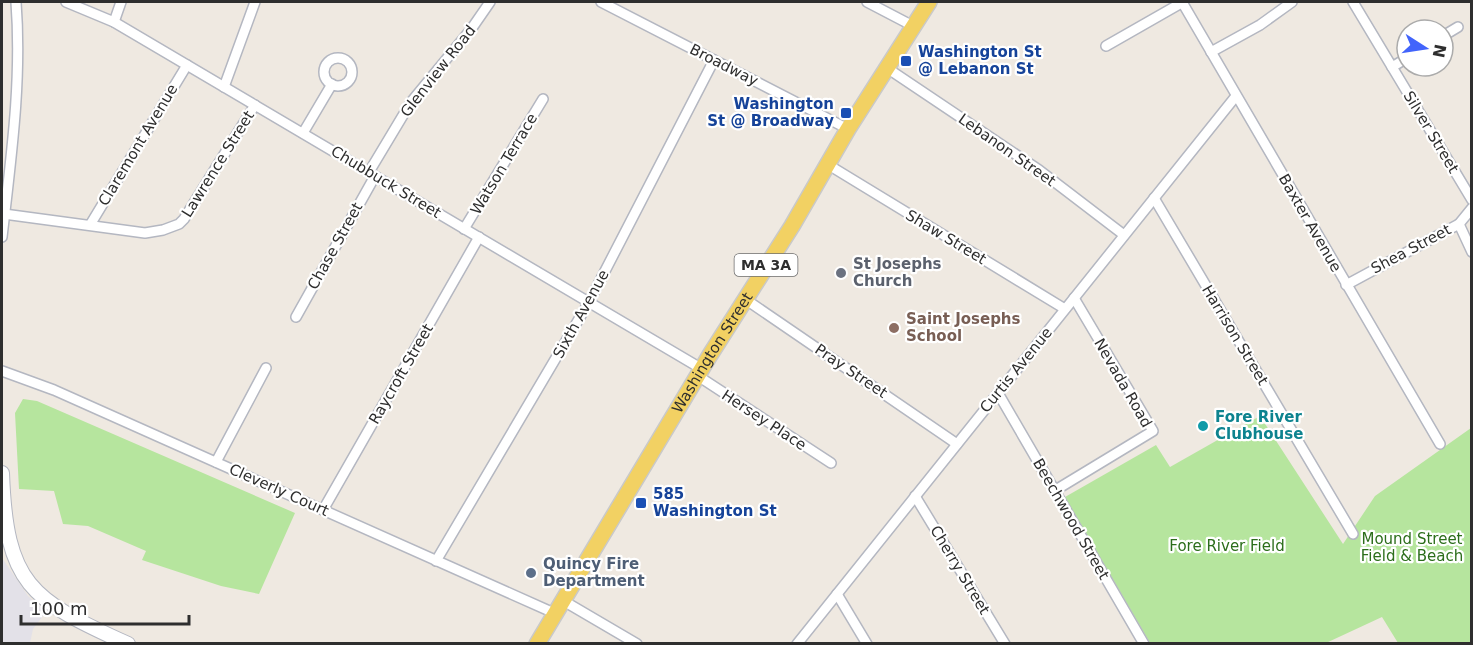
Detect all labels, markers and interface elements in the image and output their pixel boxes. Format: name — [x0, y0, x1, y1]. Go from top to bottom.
north arrow — [1395, 18, 1455, 78]
street label: Glenview Road — [397, 22, 479, 120]
street label: Broadway — [687, 40, 761, 90]
text: N — [1428, 42, 1450, 60]
place label: Washington St @ Lebanon St — [918, 43, 1042, 78]
marker: Washington St @ Lebanon St — [899, 54, 913, 68]
street label: Claremont Avenue — [95, 81, 181, 209]
street label: Silver Street — [1399, 88, 1463, 176]
place label: Washington St @ Broadway — [707, 95, 834, 130]
marker: Washington St @ Broadway — [839, 106, 853, 120]
street label: Lawrence Street — [178, 107, 258, 221]
street label: Watson Terrace — [467, 110, 541, 218]
street label: Lebanon Street — [955, 110, 1059, 190]
street label: Chubbuck Street — [328, 142, 444, 222]
street label: Baxter Avenue — [1275, 171, 1345, 275]
street label: Chase Street — [304, 199, 366, 293]
street label: Shaw Street — [902, 206, 990, 268]
street label: Shea Street — [1368, 220, 1454, 278]
road number: MA 3A — [734, 254, 798, 276]
place label: St Josephs Church — [853, 255, 942, 290]
marker: St Josephs Church — [834, 266, 848, 280]
street label: Sixth Avenue — [549, 267, 613, 361]
street label: Harrison Street — [1198, 282, 1272, 388]
street label: Washington Street — [668, 289, 757, 416]
place label: Saint Josephs School — [906, 310, 1021, 345]
street label: Raycroft Street — [365, 321, 437, 427]
marker: Saint Josephs School — [887, 321, 901, 335]
street label: Curtis Avenue — [976, 324, 1056, 416]
street label: Nevada Road — [1090, 335, 1156, 431]
street label: Pray Street — [811, 340, 891, 402]
street label: Hersey Place — [718, 386, 810, 454]
place label: Fore River Clubhouse — [1215, 408, 1303, 443]
marker: Fore River Clubhouse — [1196, 419, 1210, 433]
street label: Beechwood Street — [1029, 455, 1113, 583]
street label: Cleverly Court — [226, 460, 332, 520]
place label: 585 Washington St — [653, 485, 777, 520]
marker: 585 Washington St — [634, 496, 648, 510]
street label: Cherry Street — [926, 522, 994, 618]
park label: Mound Street Field & Beach — [1361, 530, 1463, 565]
park label: Fore River Field — [1169, 537, 1285, 555]
place label: Quincy Fire Department — [543, 555, 645, 590]
marker: Quincy Fire Department — [524, 566, 538, 580]
scale bar — [21, 588, 189, 626]
text: 100 m — [30, 598, 88, 619]

